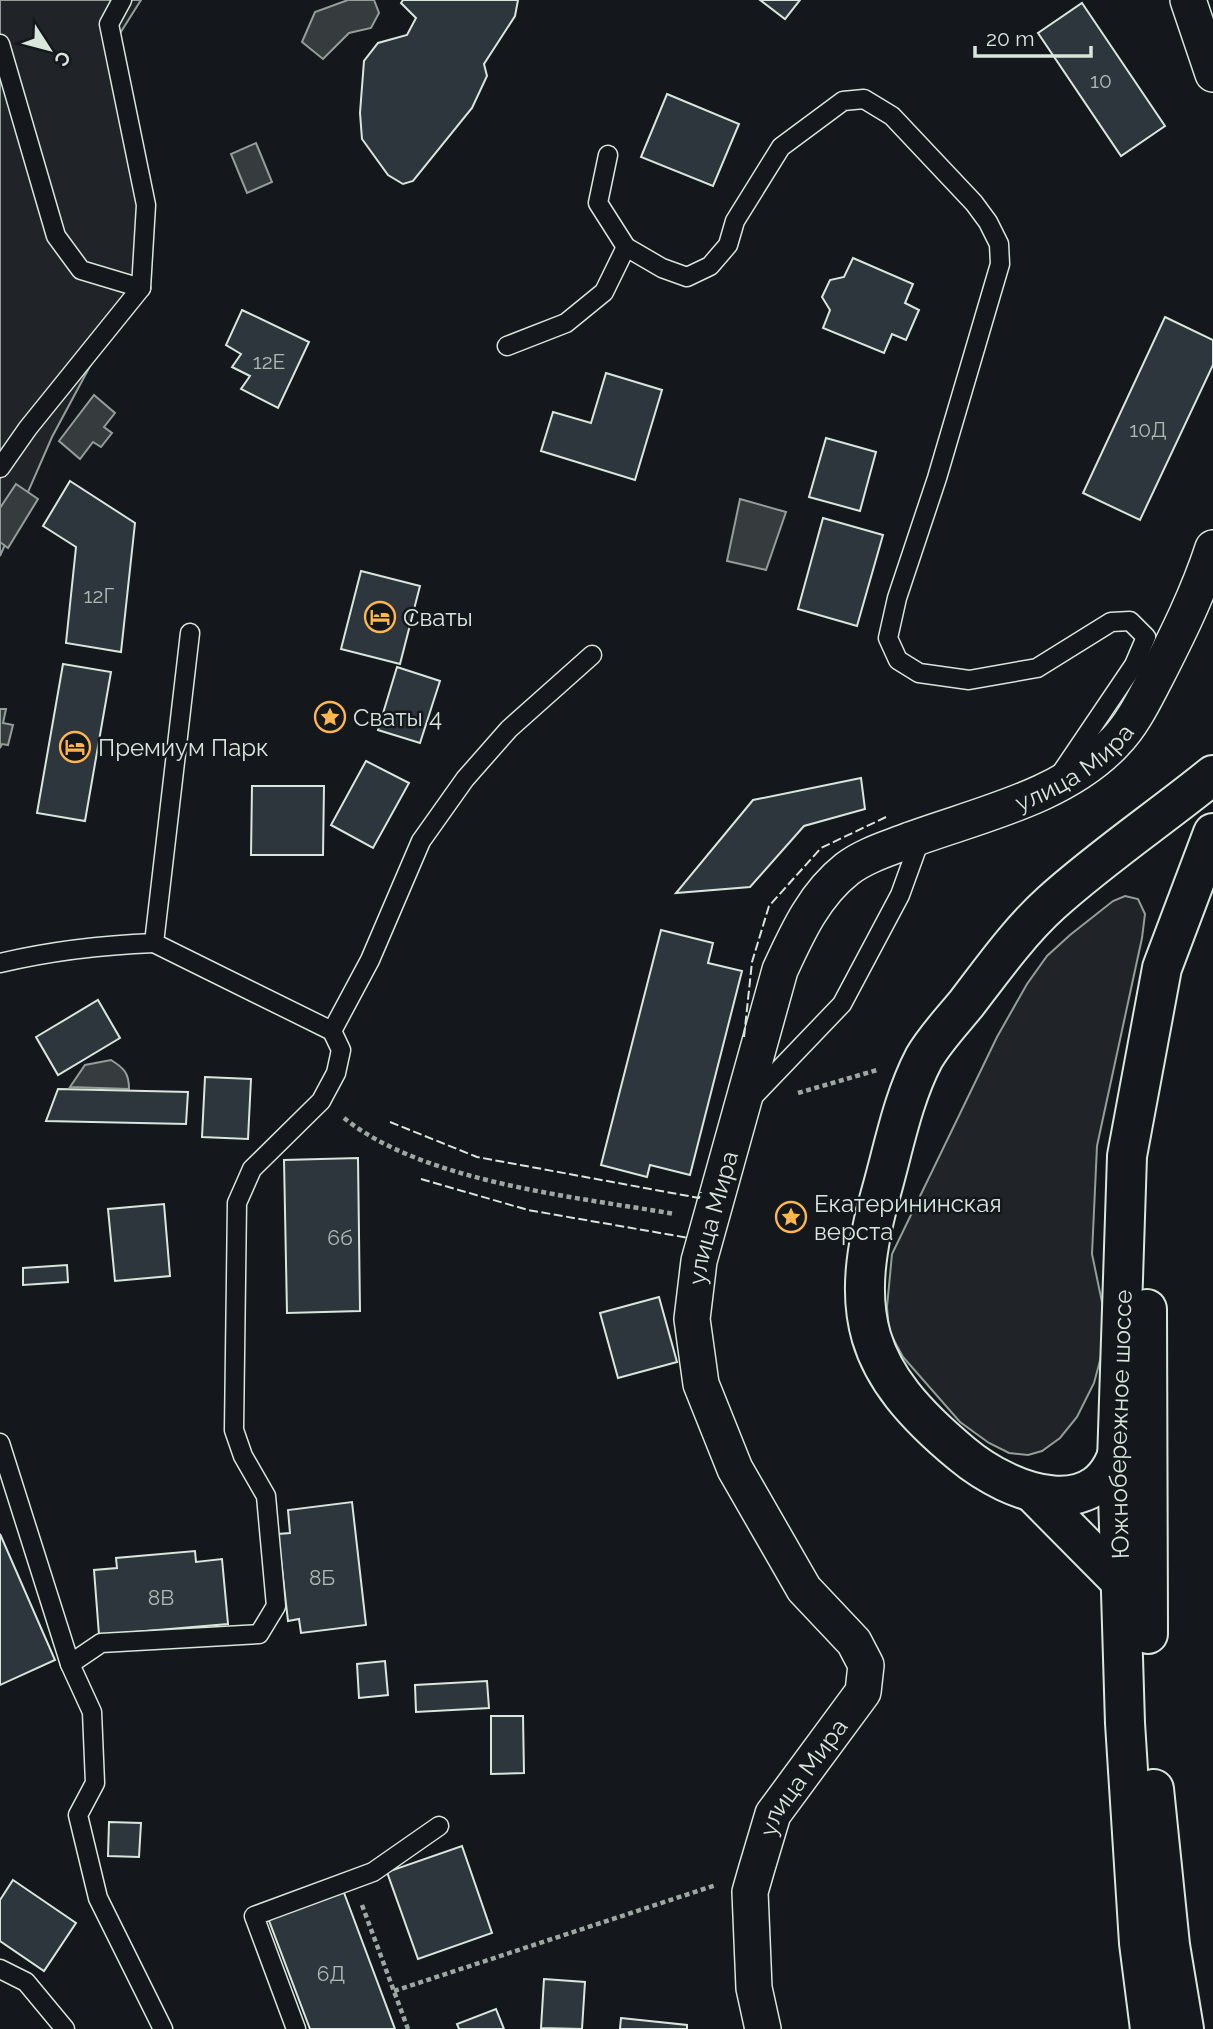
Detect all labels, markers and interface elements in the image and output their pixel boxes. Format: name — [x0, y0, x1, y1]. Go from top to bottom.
north arrow — [14, 14, 84, 84]
scale bar — [975, 14, 1090, 58]
text: 20 m — [986, 26, 1034, 51]
text: С — [50, 47, 75, 71]
house number: 10 — [1090, 68, 1112, 93]
house number: 12Е — [253, 349, 285, 374]
house number: 10Д — [1129, 417, 1167, 442]
house number: 12Г — [84, 583, 115, 608]
hotel icon: Сваты — [363, 600, 397, 634]
place label: Сваты — [403, 603, 473, 632]
place icon: Сваты 4 — [313, 700, 347, 734]
place label: Сваты 4 — [353, 703, 442, 732]
street label: улица Мира — [1011, 718, 1139, 817]
hotel icon: Премиум Парк — [58, 730, 92, 764]
place label: Премиум Парк — [98, 733, 269, 762]
street label: улица Мира — [682, 1148, 743, 1286]
place label: Екатерининская верста — [814, 1189, 1002, 1246]
place icon: Екатерининская верста — [774, 1200, 808, 1234]
house number: 6б — [327, 1225, 353, 1250]
street label: Южнобережное шоссе — [1102, 1289, 1137, 1559]
house number: 8Б — [309, 1565, 335, 1590]
house number: 8В — [148, 1585, 174, 1610]
street label: улица Мира — [753, 1713, 853, 1839]
house number: 6Д — [317, 1961, 345, 1986]

